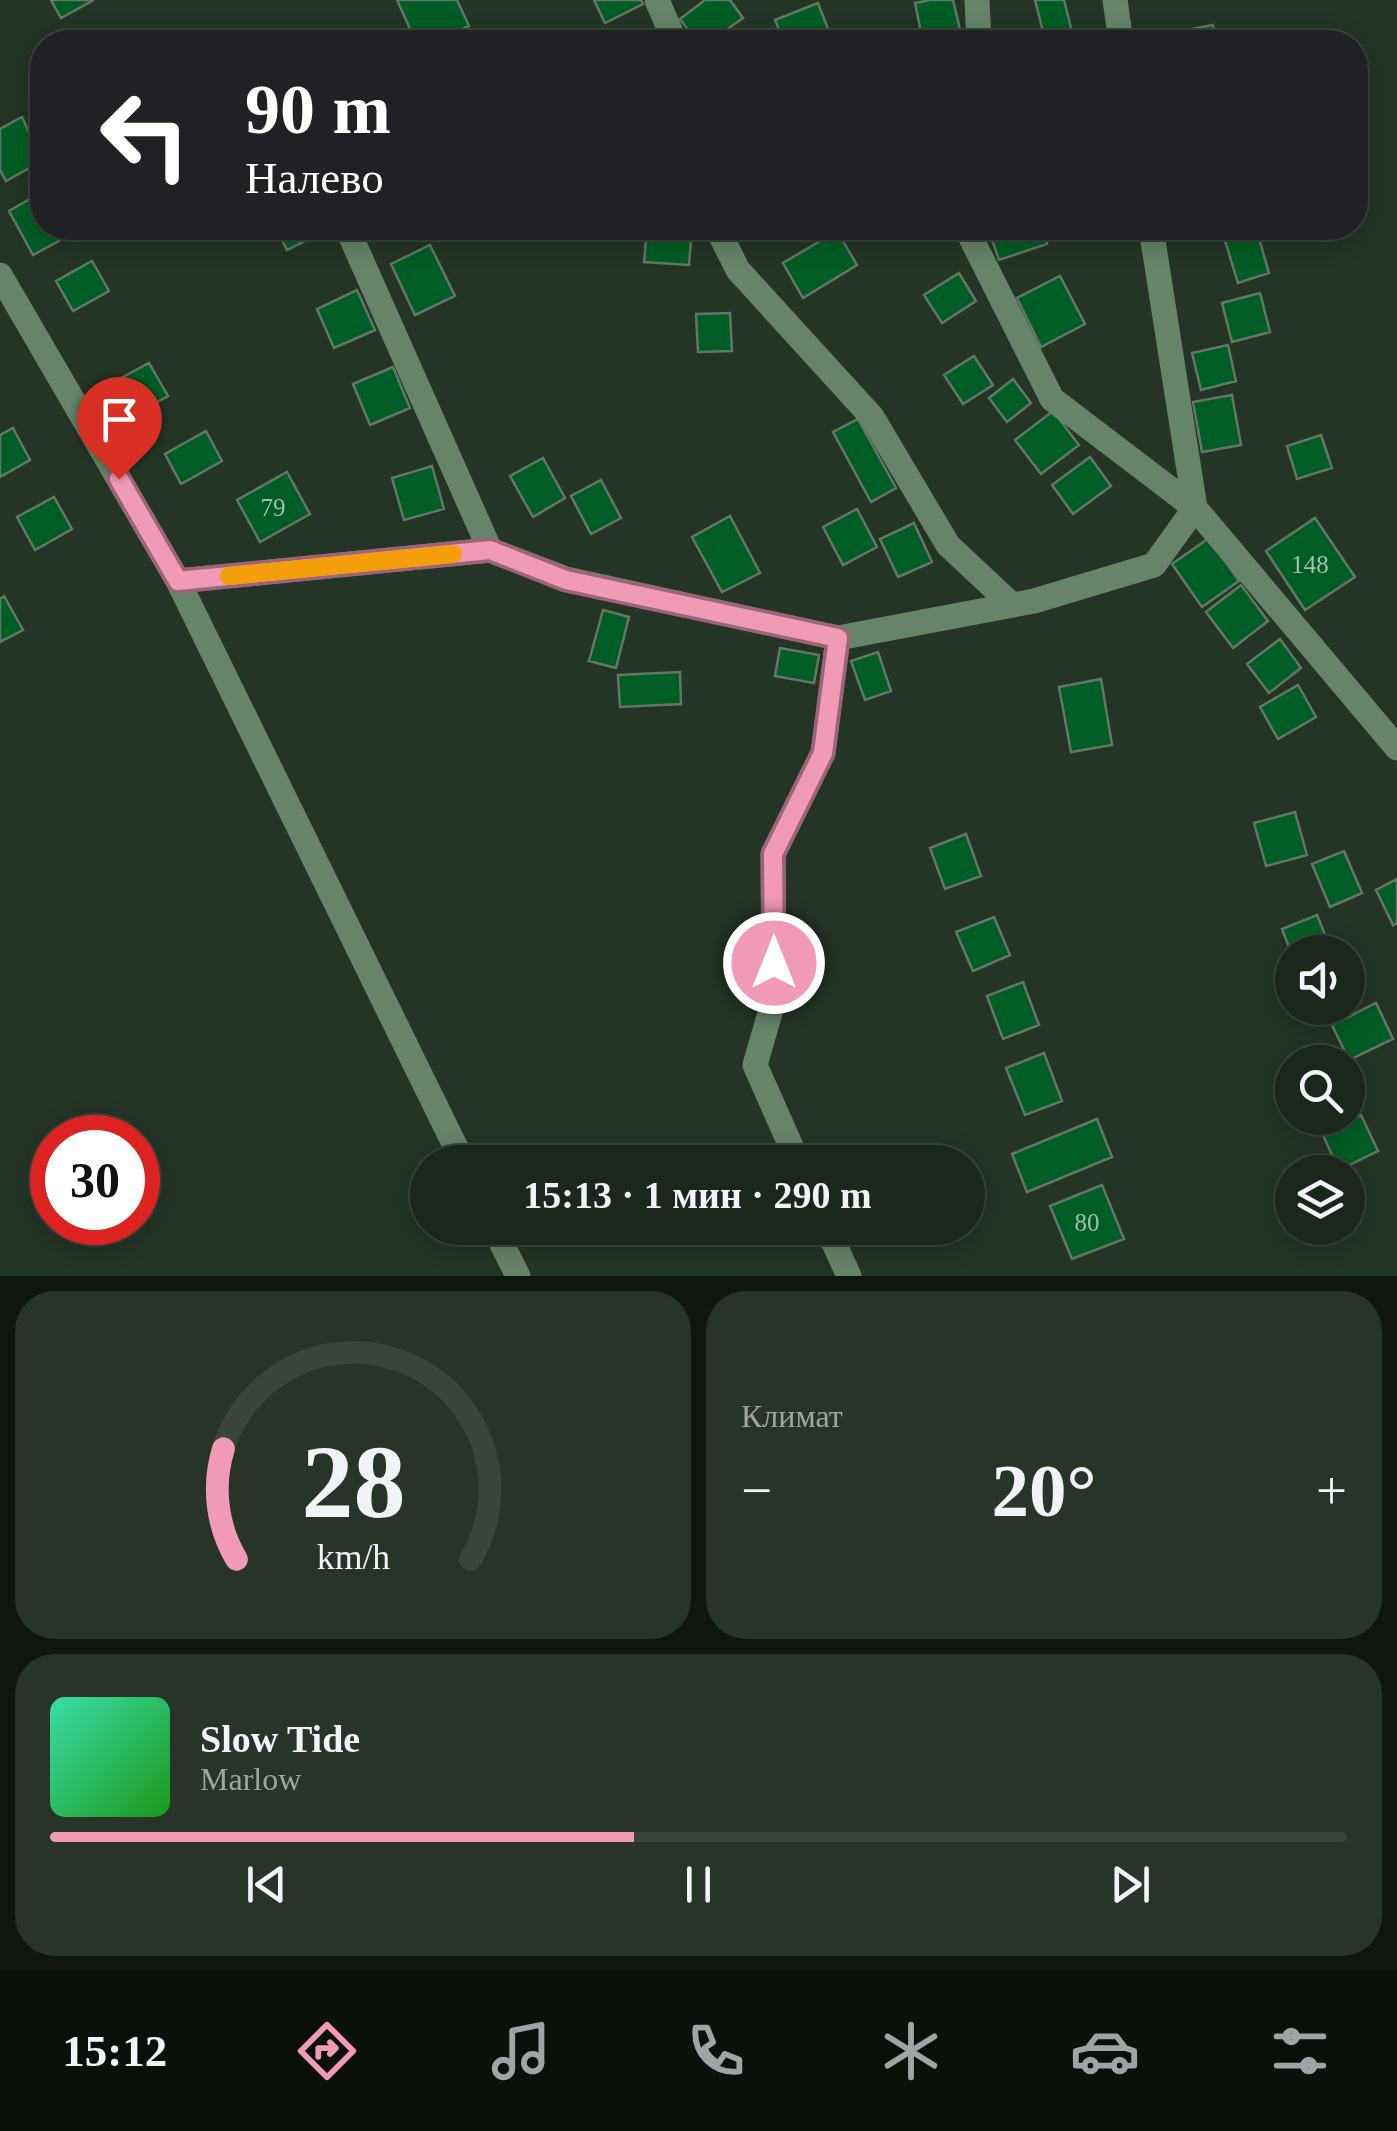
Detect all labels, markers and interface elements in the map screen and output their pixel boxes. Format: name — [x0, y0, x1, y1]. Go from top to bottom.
icon: left — [80, 70, 210, 200]
text: 90 m — [245, 71, 391, 148]
text: Налево — [245, 153, 384, 203]
pin — [77, 377, 162, 480]
icon: arrive — [92, 392, 147, 447]
house number: 79 — [261, 494, 286, 521]
house number: 148 — [1291, 551, 1329, 578]
position arrow — [722, 911, 826, 1015]
map controls — [1275, 935, 1365, 1245]
button: sound — [1275, 935, 1365, 1025]
button: search — [1275, 1045, 1365, 1135]
speed limit sign: 30 — [30, 1115, 160, 1245]
button: layers — [1275, 1155, 1365, 1245]
text: 15:13 · 1 мин · 290 m — [523, 1174, 872, 1216]
house number: 80 — [1075, 1209, 1100, 1236]
text: Климат — [741, 1398, 843, 1434]
text: 28 — [301, 1424, 405, 1539]
text: 20° — [992, 1449, 1097, 1532]
text: − — [741, 1460, 772, 1521]
text: + — [1316, 1460, 1347, 1521]
text: km/h — [316, 1537, 390, 1577]
text: Slow Tide — [200, 1718, 360, 1760]
text: Marlow — [200, 1761, 301, 1797]
icon: previous — [239, 1857, 294, 1912]
icon: pause — [671, 1857, 726, 1912]
icon: next — [1103, 1857, 1158, 1912]
icon: directions — [292, 2016, 362, 2086]
icon: music — [486, 2016, 556, 2086]
icon: phone — [681, 2016, 751, 2086]
icon: climate — [876, 2016, 946, 2086]
icon: car — [1070, 2016, 1140, 2086]
icon: filters — [1265, 2016, 1335, 2086]
text: 15:12 — [62, 2026, 167, 2076]

